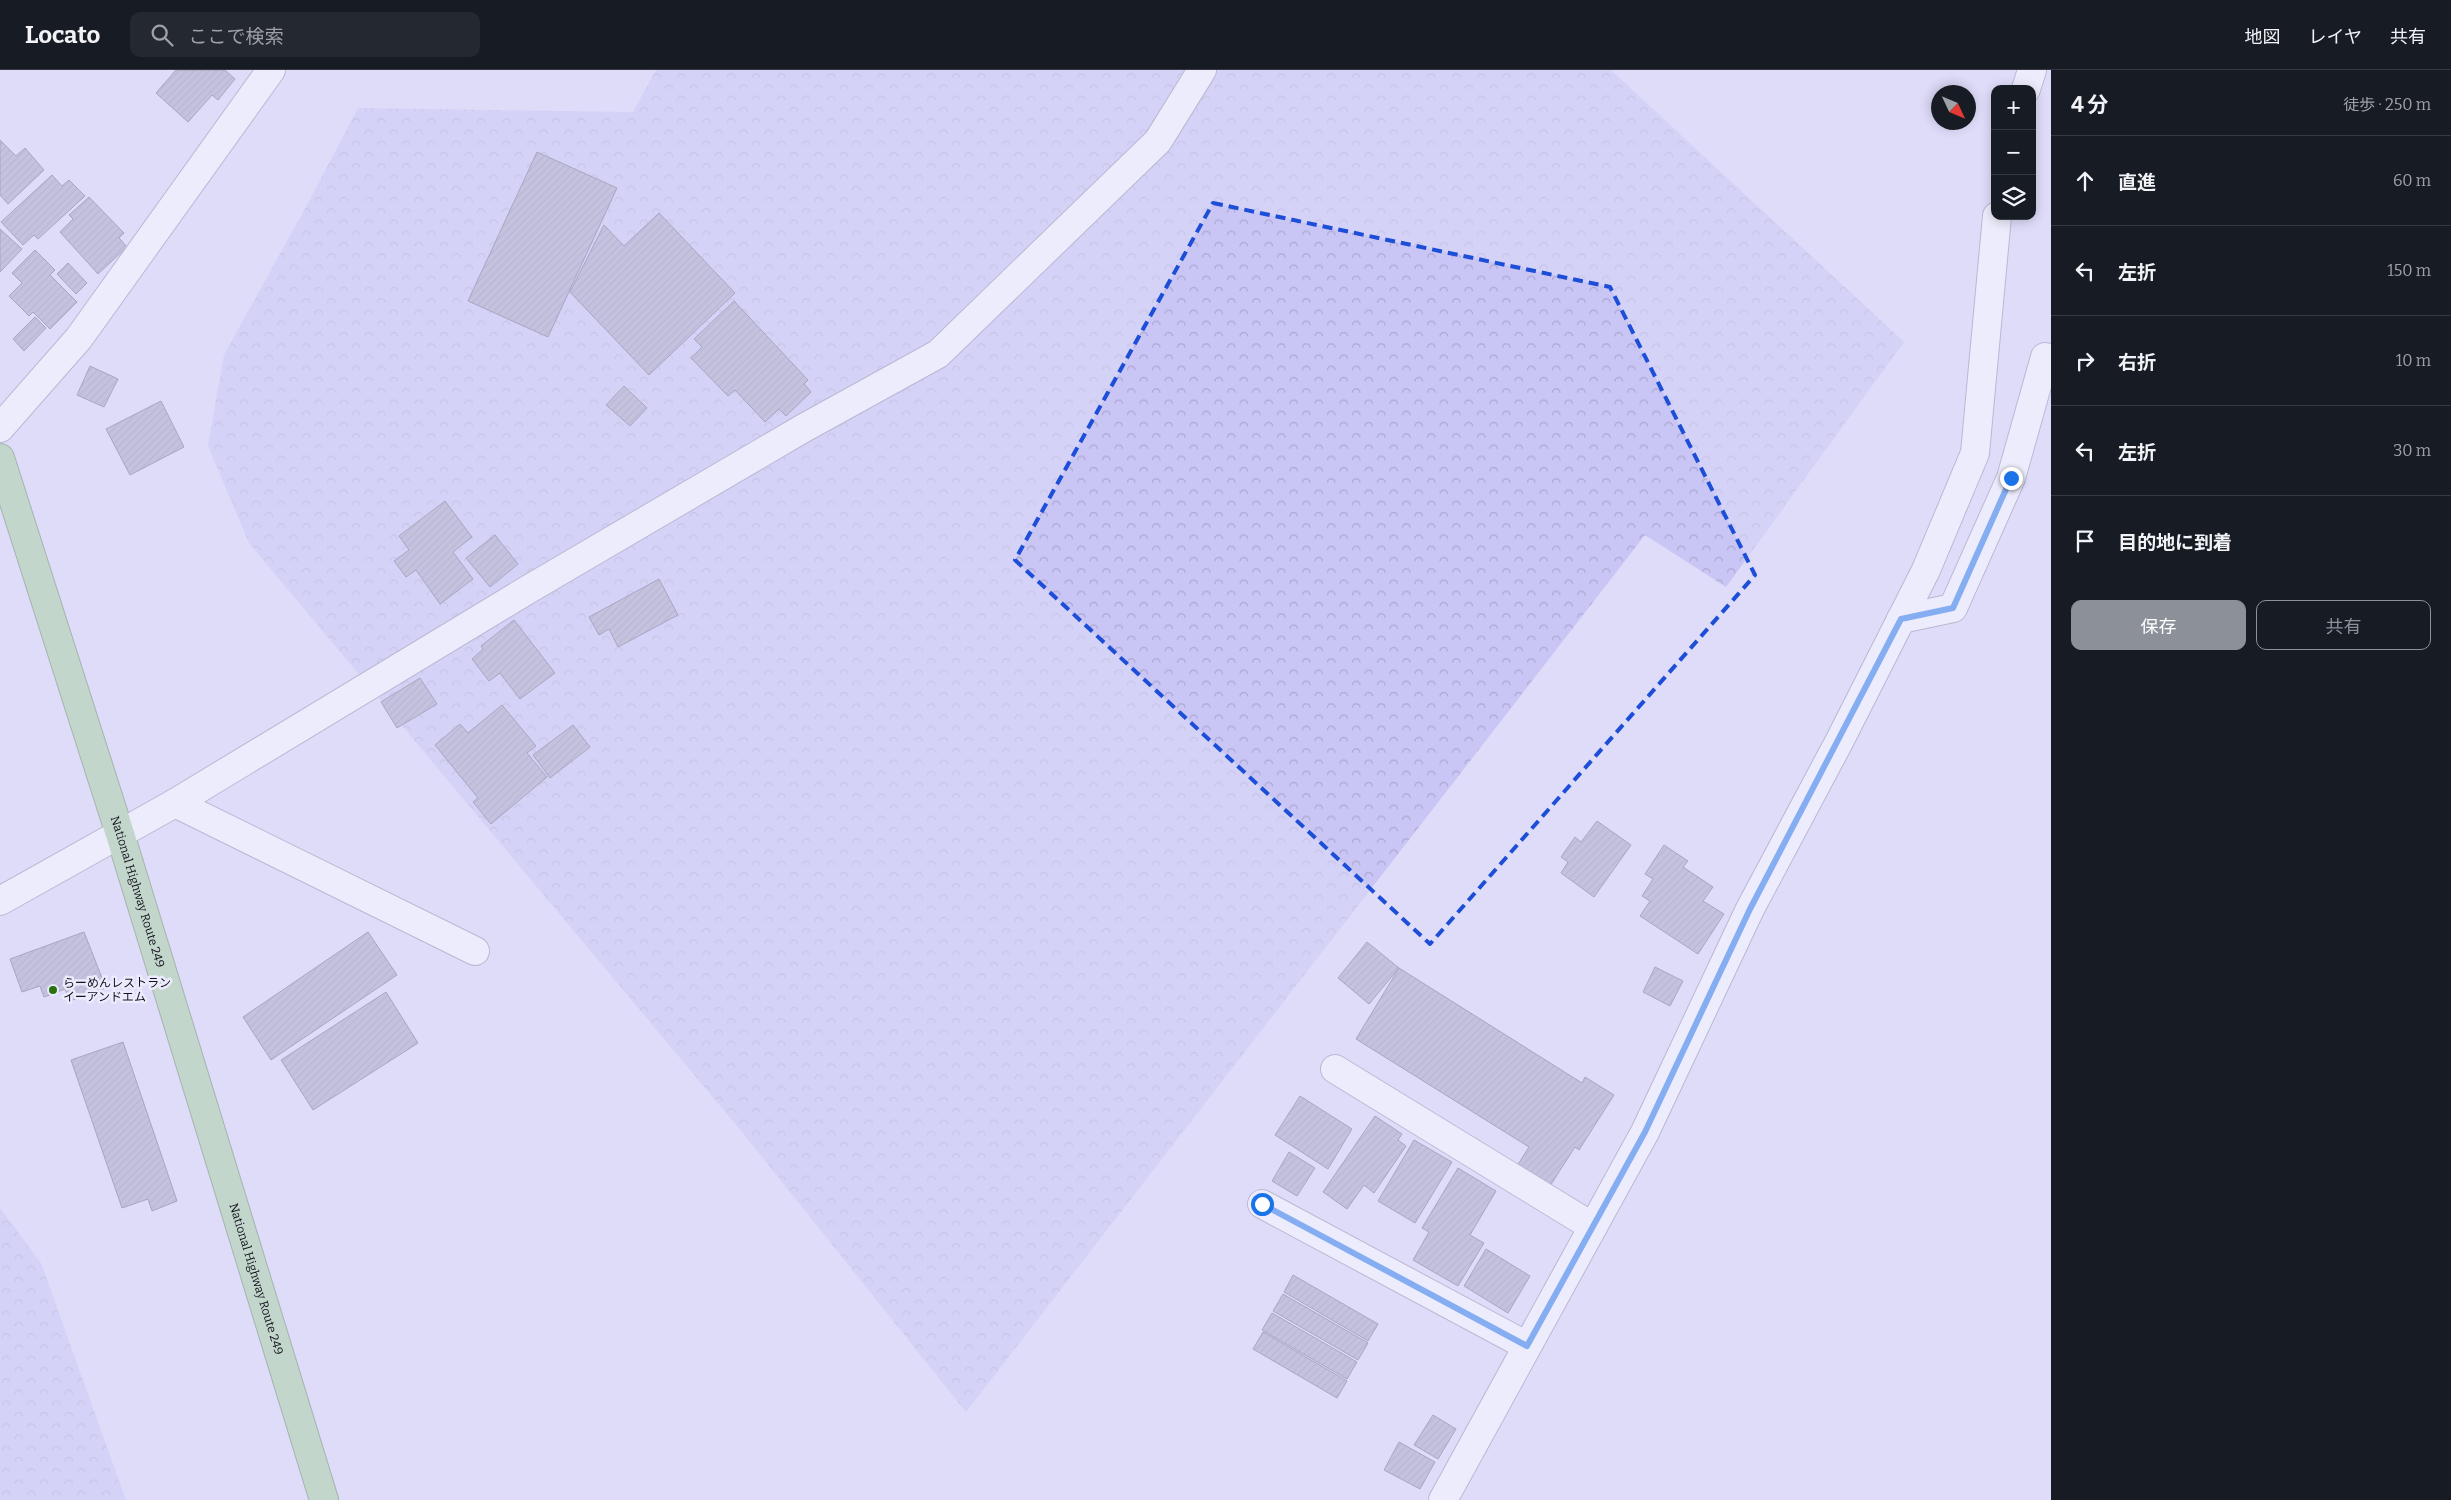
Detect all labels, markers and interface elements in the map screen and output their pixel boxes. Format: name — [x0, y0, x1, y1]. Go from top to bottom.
search box — [130, 12, 480, 57]
text: Locato — [25, 21, 100, 49]
icon: search — [148, 21, 176, 49]
text: ここで検索 — [188, 25, 283, 48]
text: 地図 — [2245, 26, 2281, 48]
text: レイヤ — [2309, 26, 2362, 48]
text: 共有 — [2390, 26, 2426, 48]
north arrow — [1931, 85, 1976, 130]
map controls — [1991, 85, 2036, 220]
button: + — [1991, 85, 2036, 130]
text: 4 分 — [2071, 92, 2109, 118]
text: 徒歩 · 250 m — [2343, 95, 2431, 114]
button: − — [1991, 130, 2036, 175]
icon: ahead — [2071, 167, 2099, 195]
text: 直進 — [2118, 171, 2156, 194]
text: 60 m — [2393, 171, 2431, 190]
button: layers — [1991, 175, 2036, 220]
icon: left — [2071, 257, 2099, 285]
text: 左折 — [2118, 261, 2156, 284]
text: 150 m — [2387, 261, 2431, 280]
icon: right — [2071, 347, 2099, 375]
text: 右折 — [2118, 351, 2156, 374]
text: 10 m — [2396, 351, 2431, 370]
icon: left — [2071, 437, 2099, 465]
text: 左折 — [2118, 441, 2156, 464]
text: 30 m — [2393, 441, 2431, 460]
route end — [2000, 467, 2023, 490]
icon: arrive — [2071, 527, 2099, 555]
text: 目的地に到着 — [2118, 531, 2232, 554]
button: 保存 — [2071, 600, 2246, 650]
button: 共有 — [2256, 600, 2431, 650]
street label: National Highway Route 249 — [108, 814, 167, 969]
place label: らーめんレストラン イーアンドエム — [63, 976, 171, 1004]
marker: らーめんレストラン イーアンドエム — [47, 984, 59, 996]
route start — [1251, 1193, 1274, 1216]
street label: National Highway Route 249 — [226, 1201, 286, 1356]

